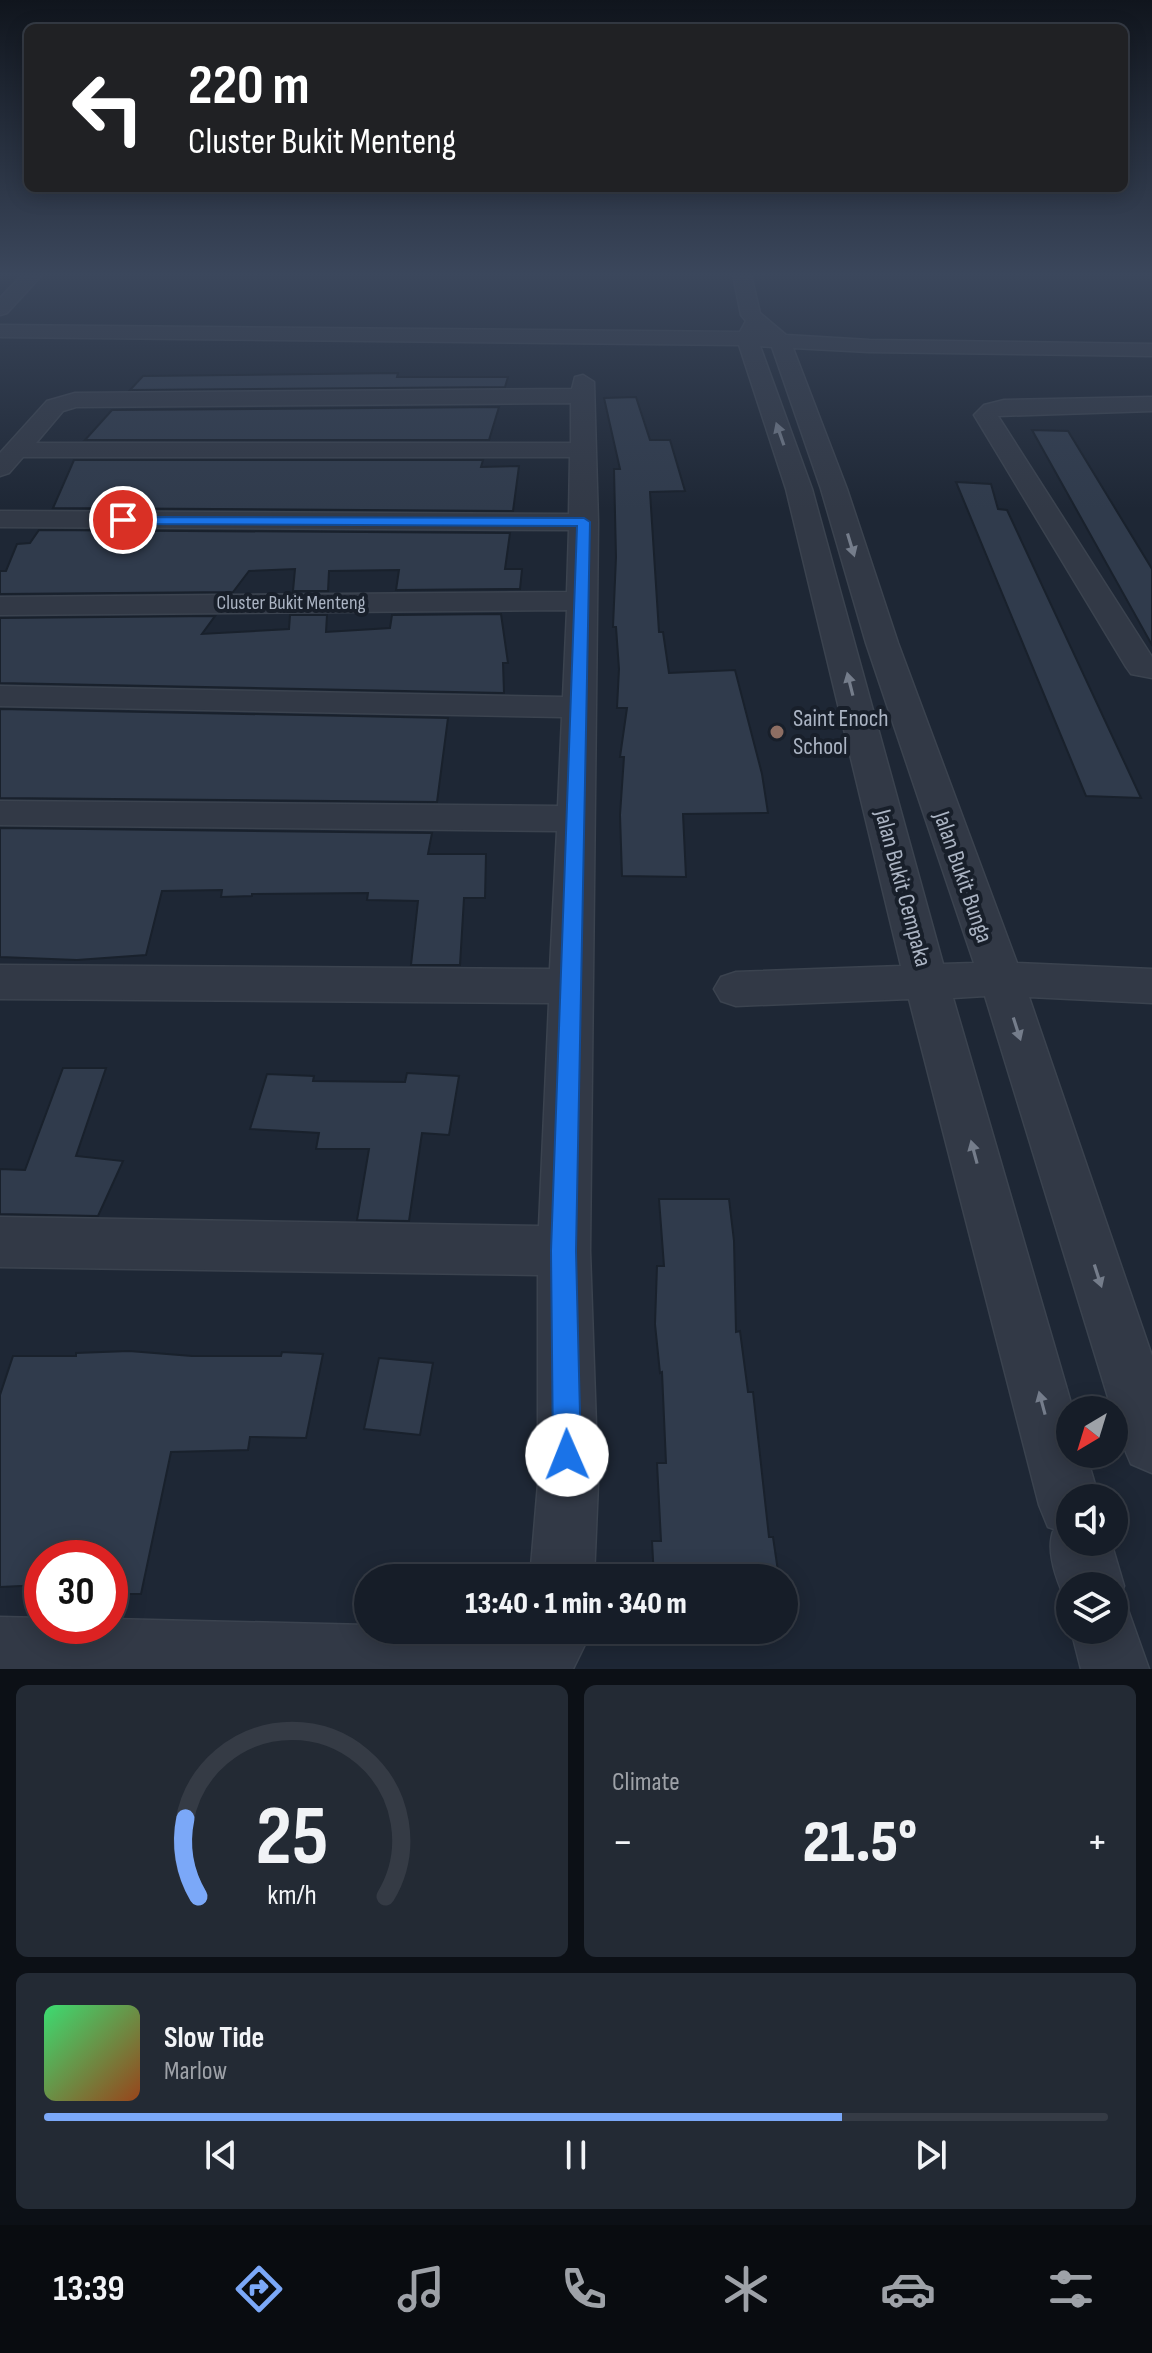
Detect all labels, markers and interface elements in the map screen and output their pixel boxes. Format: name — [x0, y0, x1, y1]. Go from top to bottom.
text: 220 m — [188, 53, 310, 120]
icon: left — [56, 56, 160, 160]
text: Cluster Bukit Menteng — [188, 121, 456, 164]
one-way arrow — [774, 422, 786, 446]
pin — [89, 486, 157, 554]
icon: arrive — [101, 498, 145, 542]
one-way arrow — [845, 533, 858, 557]
street label: Cluster Bukit Menteng — [217, 591, 365, 615]
one-way arrow — [844, 672, 856, 697]
place label: Saint Enoch School — [793, 704, 889, 761]
marker: Saint Enoch School — [768, 723, 786, 741]
street label: Jalan Bukit Cempaka — [868, 805, 938, 970]
street label: Jalan Bukit Bunga — [927, 807, 999, 946]
one-way arrow — [1012, 1017, 1024, 1041]
one-way arrow — [967, 1140, 979, 1165]
one-way arrow — [1092, 1264, 1104, 1288]
one-way arrow — [1035, 1391, 1048, 1415]
north arrow — [1056, 1396, 1128, 1468]
map controls — [1056, 1396, 1128, 1644]
position arrow — [525, 1413, 609, 1497]
button: sound — [1056, 1484, 1128, 1556]
speed limit sign: 30 — [24, 1540, 128, 1644]
button: layers — [1056, 1572, 1128, 1644]
text: 13:40 · 1 min · 340 m — [465, 1586, 687, 1622]
text: Climate — [612, 1767, 680, 1798]
text: 25 — [256, 1788, 328, 1888]
text: 21.5° — [803, 1807, 917, 1879]
text: − — [612, 1816, 634, 1869]
text: + — [1086, 1816, 1108, 1869]
text: km/h — [267, 1878, 317, 1913]
text: Slow Tide — [164, 2020, 264, 2056]
text: Marlow — [164, 2056, 227, 2087]
icon: previous — [199, 2133, 243, 2177]
icon: pause — [554, 2133, 598, 2177]
icon: next — [909, 2133, 953, 2177]
icon: directions — [231, 2261, 287, 2317]
icon: music — [393, 2261, 449, 2317]
icon: phone — [556, 2261, 612, 2317]
icon: climate — [718, 2261, 774, 2317]
icon: car — [880, 2261, 936, 2317]
icon: filters — [1043, 2261, 1099, 2317]
text: 13:39 — [53, 2268, 125, 2311]

